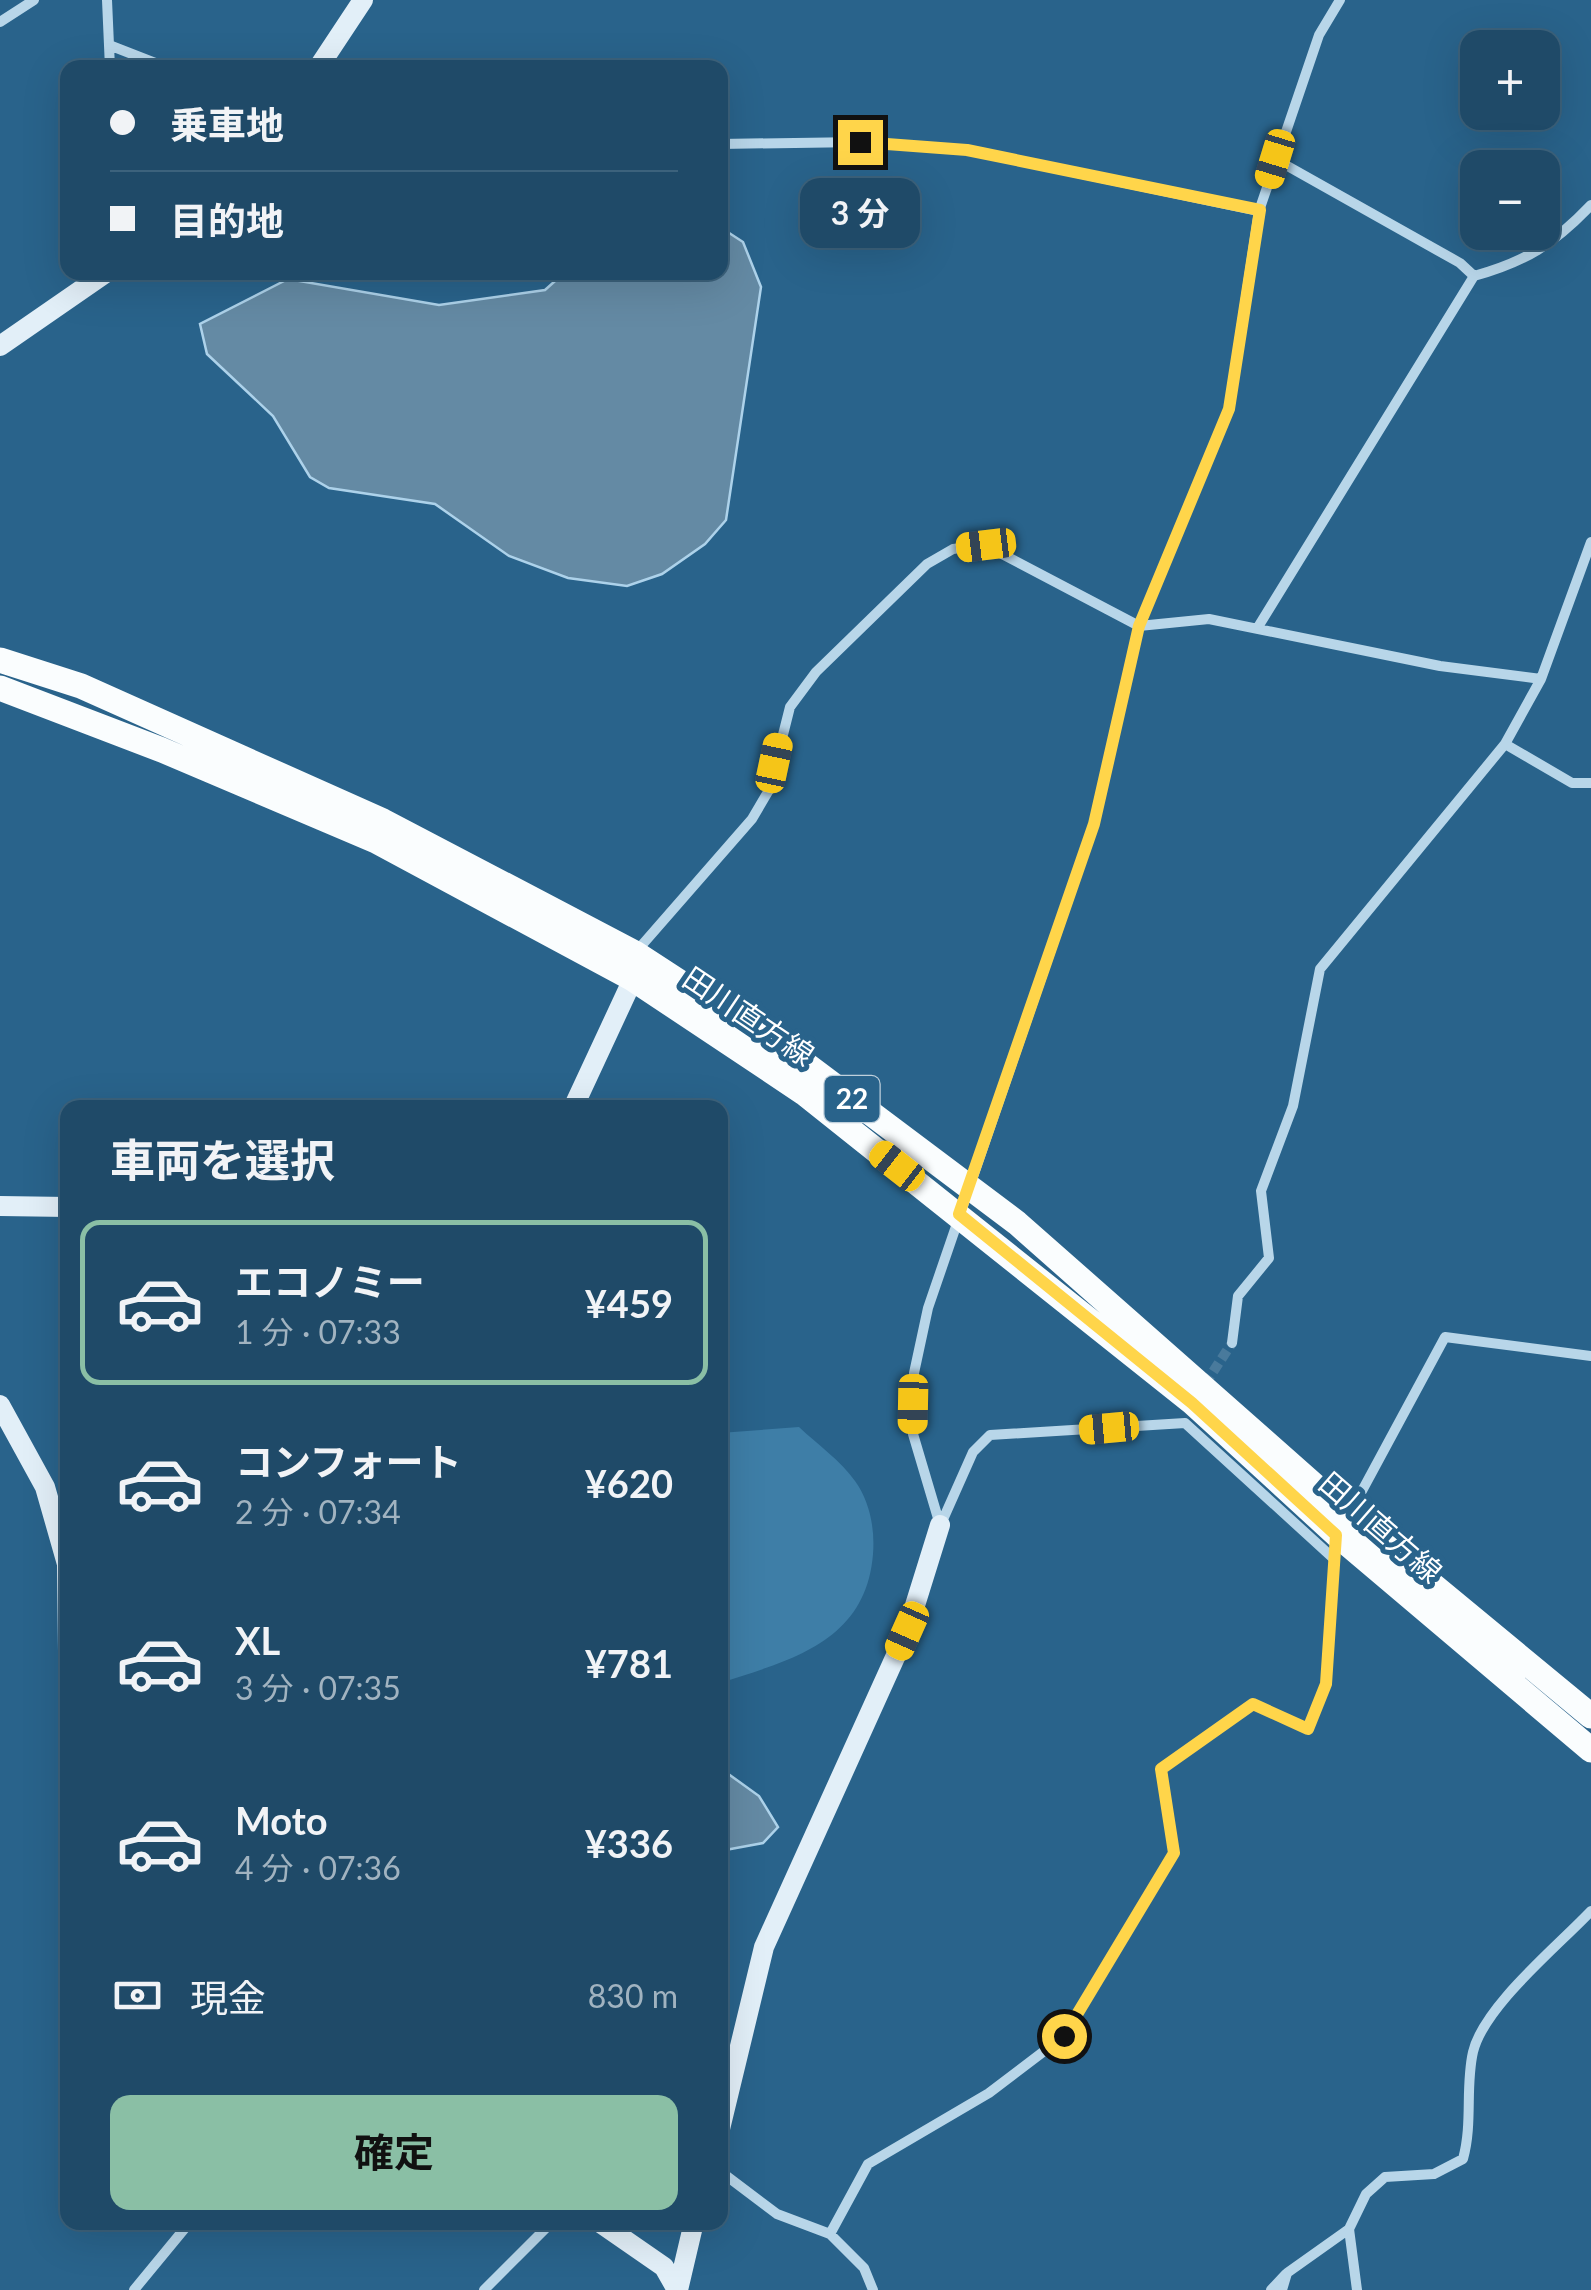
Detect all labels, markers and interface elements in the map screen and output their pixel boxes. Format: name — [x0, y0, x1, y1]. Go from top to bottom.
map controls — [1460, 30, 1560, 250]
button: + — [1460, 30, 1560, 130]
text: 乗車地 — [170, 101, 284, 147]
route end — [838, 120, 883, 165]
car — [1252, 126, 1298, 192]
button: − — [1460, 150, 1560, 250]
callout: 3 分 — [800, 177, 920, 247]
text: 3 分 — [831, 193, 889, 232]
text: 目的地 — [170, 197, 284, 243]
car — [954, 526, 1018, 564]
car — [753, 731, 795, 795]
street label: 田川直方線 — [677, 958, 821, 1072]
road number: 22 — [824, 1076, 880, 1122]
text: 車両を選択 — [110, 1133, 335, 1187]
car — [864, 1136, 930, 1196]
icon: car — [115, 1258, 205, 1348]
text: エコノミー — [235, 1258, 425, 1304]
text: ¥459 — [585, 1280, 673, 1326]
text: 1 分 · 07:33 — [235, 1312, 401, 1351]
car — [897, 1374, 929, 1434]
car — [1078, 1410, 1140, 1446]
icon: car — [115, 1438, 205, 1528]
text: コンフォート — [235, 1438, 462, 1484]
text: ¥620 — [585, 1460, 673, 1506]
street label: 田川直方線 — [1313, 1464, 1450, 1589]
text: 2 分 · 07:34 — [235, 1492, 401, 1531]
car — [881, 1597, 933, 1665]
text: XL — [235, 1617, 280, 1663]
icon: car — [115, 1618, 205, 1708]
text: ¥781 — [585, 1640, 673, 1686]
text: 3 分 · 07:35 — [235, 1668, 401, 1707]
text: Moto — [235, 1797, 328, 1843]
icon: car — [115, 1798, 205, 1888]
text: ¥336 — [585, 1820, 673, 1866]
text: 4 分 · 07:36 — [235, 1848, 401, 1887]
icon: cash — [110, 1968, 165, 2023]
text: 現金 — [190, 1974, 266, 2020]
text: 830 m — [588, 1976, 678, 2015]
route start — [1042, 2014, 1087, 2059]
button: 確定 — [110, 2095, 678, 2210]

